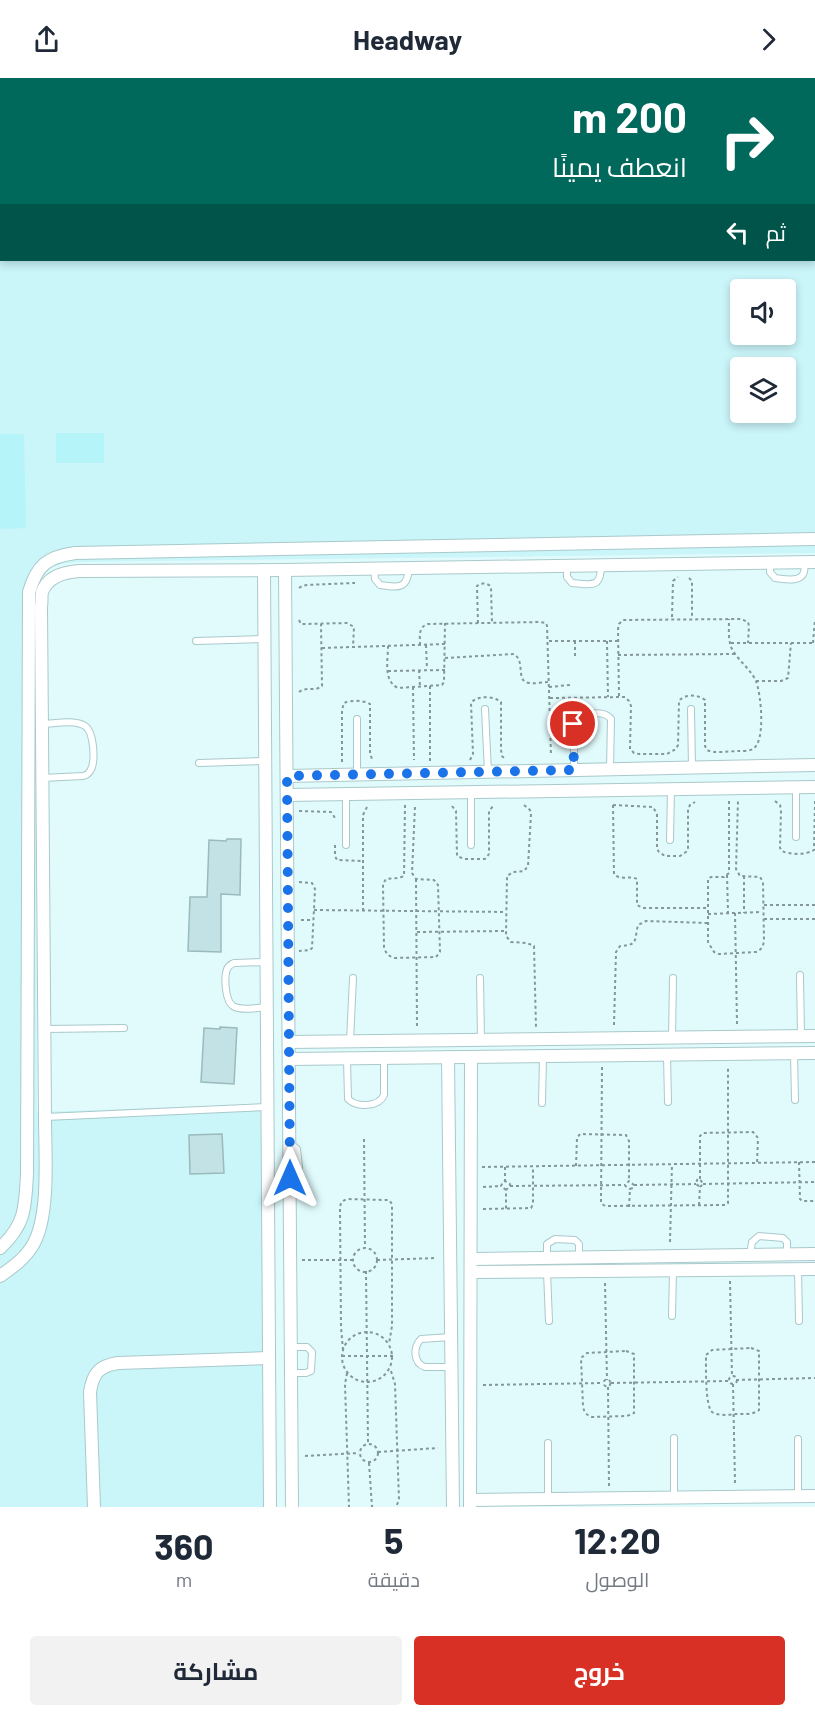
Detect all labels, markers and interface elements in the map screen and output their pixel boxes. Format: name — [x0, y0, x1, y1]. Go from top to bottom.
icon: share — [30, 23, 63, 56]
text: Headway — [353, 23, 462, 55]
icon: forward — [752, 23, 785, 56]
text: 200 m — [572, 91, 687, 141]
icon: right — [708, 102, 786, 180]
text: انعطف يمينًا — [552, 150, 687, 182]
icon: left — [721, 216, 754, 249]
text: ثم — [766, 219, 786, 245]
map controls — [730, 279, 796, 423]
button: sound — [730, 279, 796, 345]
button: layers — [730, 357, 796, 423]
pin — [547, 698, 598, 749]
icon: arrive — [556, 707, 589, 740]
position arrow — [258, 1146, 322, 1210]
text: 5 — [384, 1518, 404, 1561]
text: 12:20 — [574, 1518, 661, 1561]
text: 360 — [154, 1524, 214, 1567]
text: m — [176, 1567, 192, 1591]
text: دقيقة — [368, 1567, 420, 1591]
text: الوصول — [586, 1567, 649, 1591]
button: مشاركة — [30, 1636, 402, 1705]
button: خروج — [414, 1636, 785, 1705]

